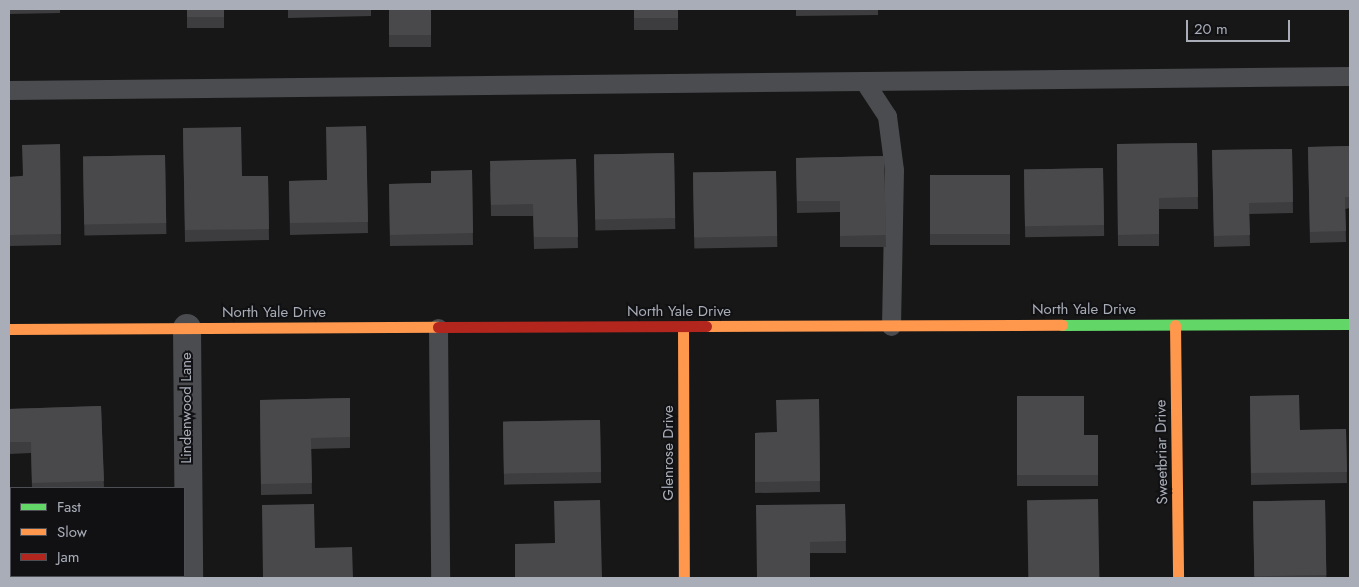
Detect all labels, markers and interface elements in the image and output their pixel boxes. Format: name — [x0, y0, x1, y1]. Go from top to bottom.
scale bar — [1189, 10, 1293, 42]
text: 20 m — [1194, 18, 1228, 40]
street label: North Yale Drive — [1032, 301, 1136, 319]
street label: North Yale Drive — [627, 303, 731, 321]
street label: North Yale Drive — [222, 304, 326, 322]
street label: Lindenwood Lane — [178, 352, 196, 464]
street label: Sweetbriar Drive — [1152, 399, 1172, 505]
street label: Glenrose Drive — [660, 405, 678, 501]
legend — [10, 487, 185, 577]
text: Fast — [57, 496, 81, 518]
text: Slow — [57, 521, 87, 543]
text: Jam — [57, 546, 80, 568]

